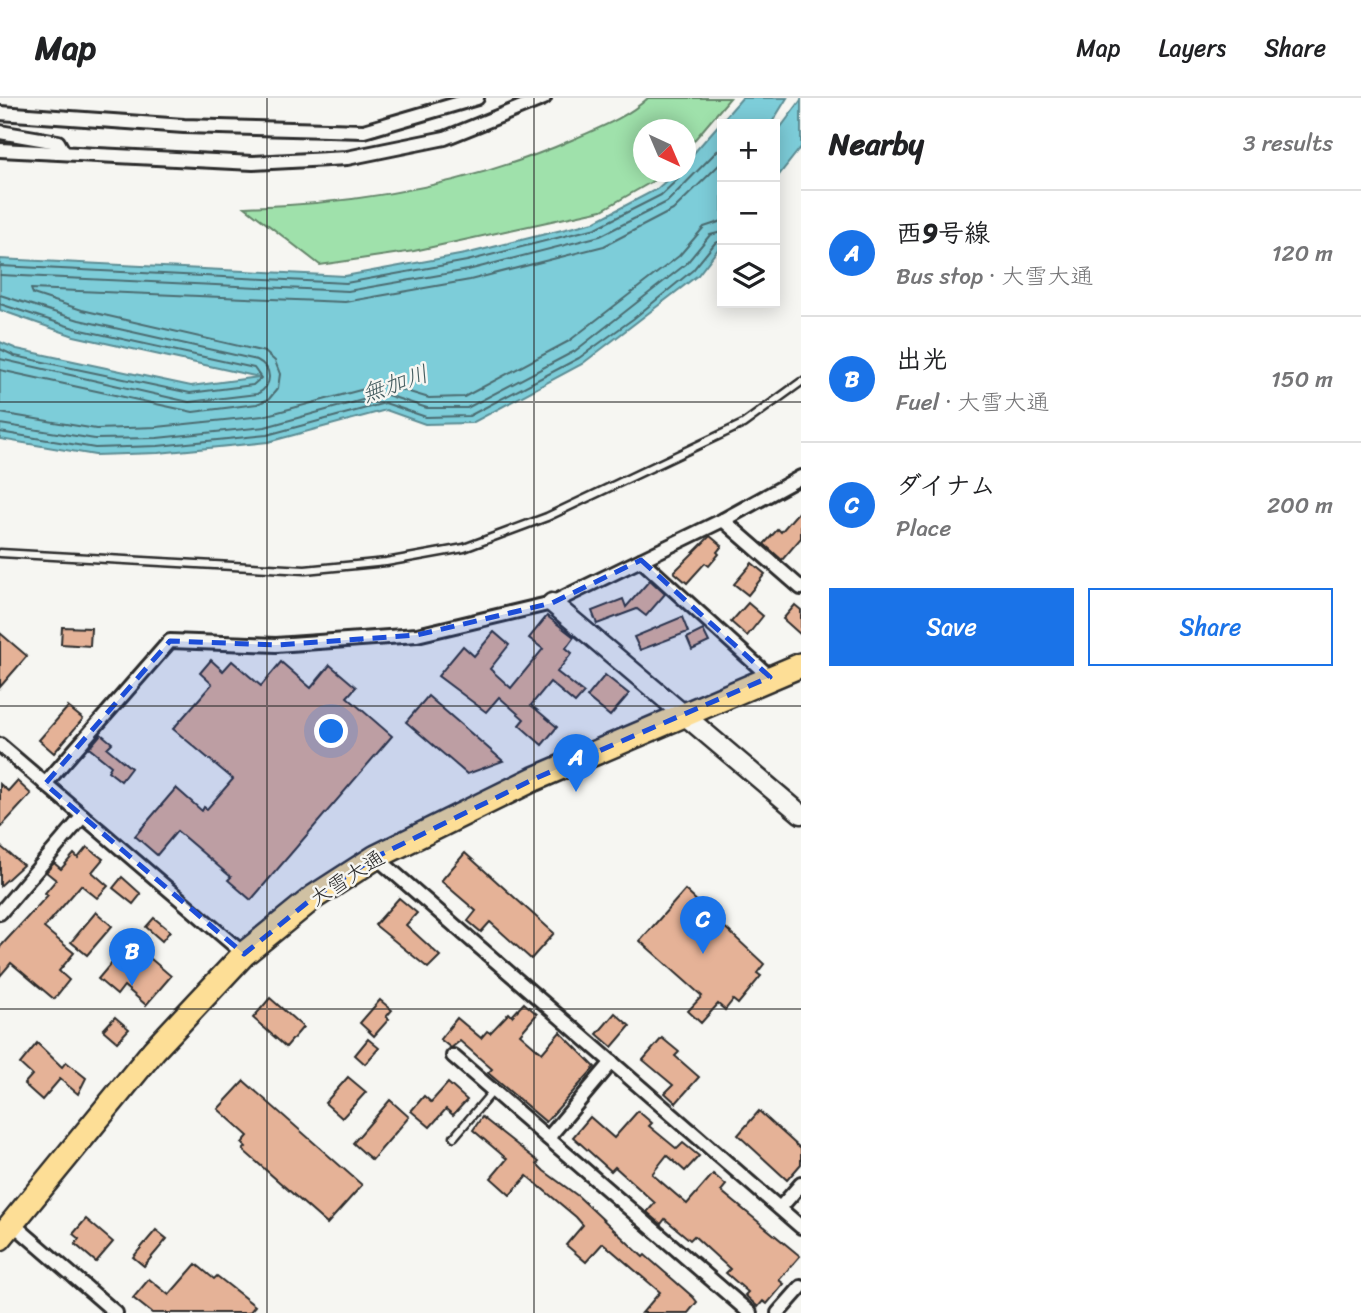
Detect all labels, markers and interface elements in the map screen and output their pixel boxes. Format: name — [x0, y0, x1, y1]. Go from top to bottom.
text: Map — [35, 19, 96, 77]
text: Map — [1076, 27, 1121, 69]
text: Layers — [1159, 27, 1226, 69]
text: Share — [1264, 27, 1326, 69]
text: Nearby — [829, 117, 924, 171]
north arrow — [633, 119, 696, 182]
map controls — [717, 119, 780, 308]
button: + — [717, 119, 780, 182]
text: 3 results — [1243, 123, 1333, 164]
button: − — [717, 182, 780, 245]
text: 西9号線 — [896, 210, 990, 256]
text: A — [844, 233, 860, 274]
text: 120 m — [1272, 233, 1333, 274]
button: layers — [717, 245, 780, 308]
text: Bus stop · 大雪大通 — [896, 256, 1093, 297]
text: 出光 — [896, 336, 948, 382]
water label: 無加川 — [356, 353, 434, 415]
text: B — [845, 359, 859, 400]
text: 150 m — [1271, 359, 1333, 400]
text: Fuel · 大雪大通 — [896, 382, 1049, 423]
text: ダイナム — [896, 462, 996, 508]
text: C — [845, 485, 859, 526]
text: 200 m — [1267, 485, 1333, 526]
text: Place — [896, 508, 951, 549]
button: Save — [829, 588, 1074, 666]
button: Share — [1088, 588, 1333, 666]
your location — [314, 714, 348, 748]
pin: A — [553, 734, 599, 792]
street label: 大雪大通 — [301, 839, 393, 917]
pin: C — [680, 896, 726, 954]
pin: B — [109, 928, 155, 986]

